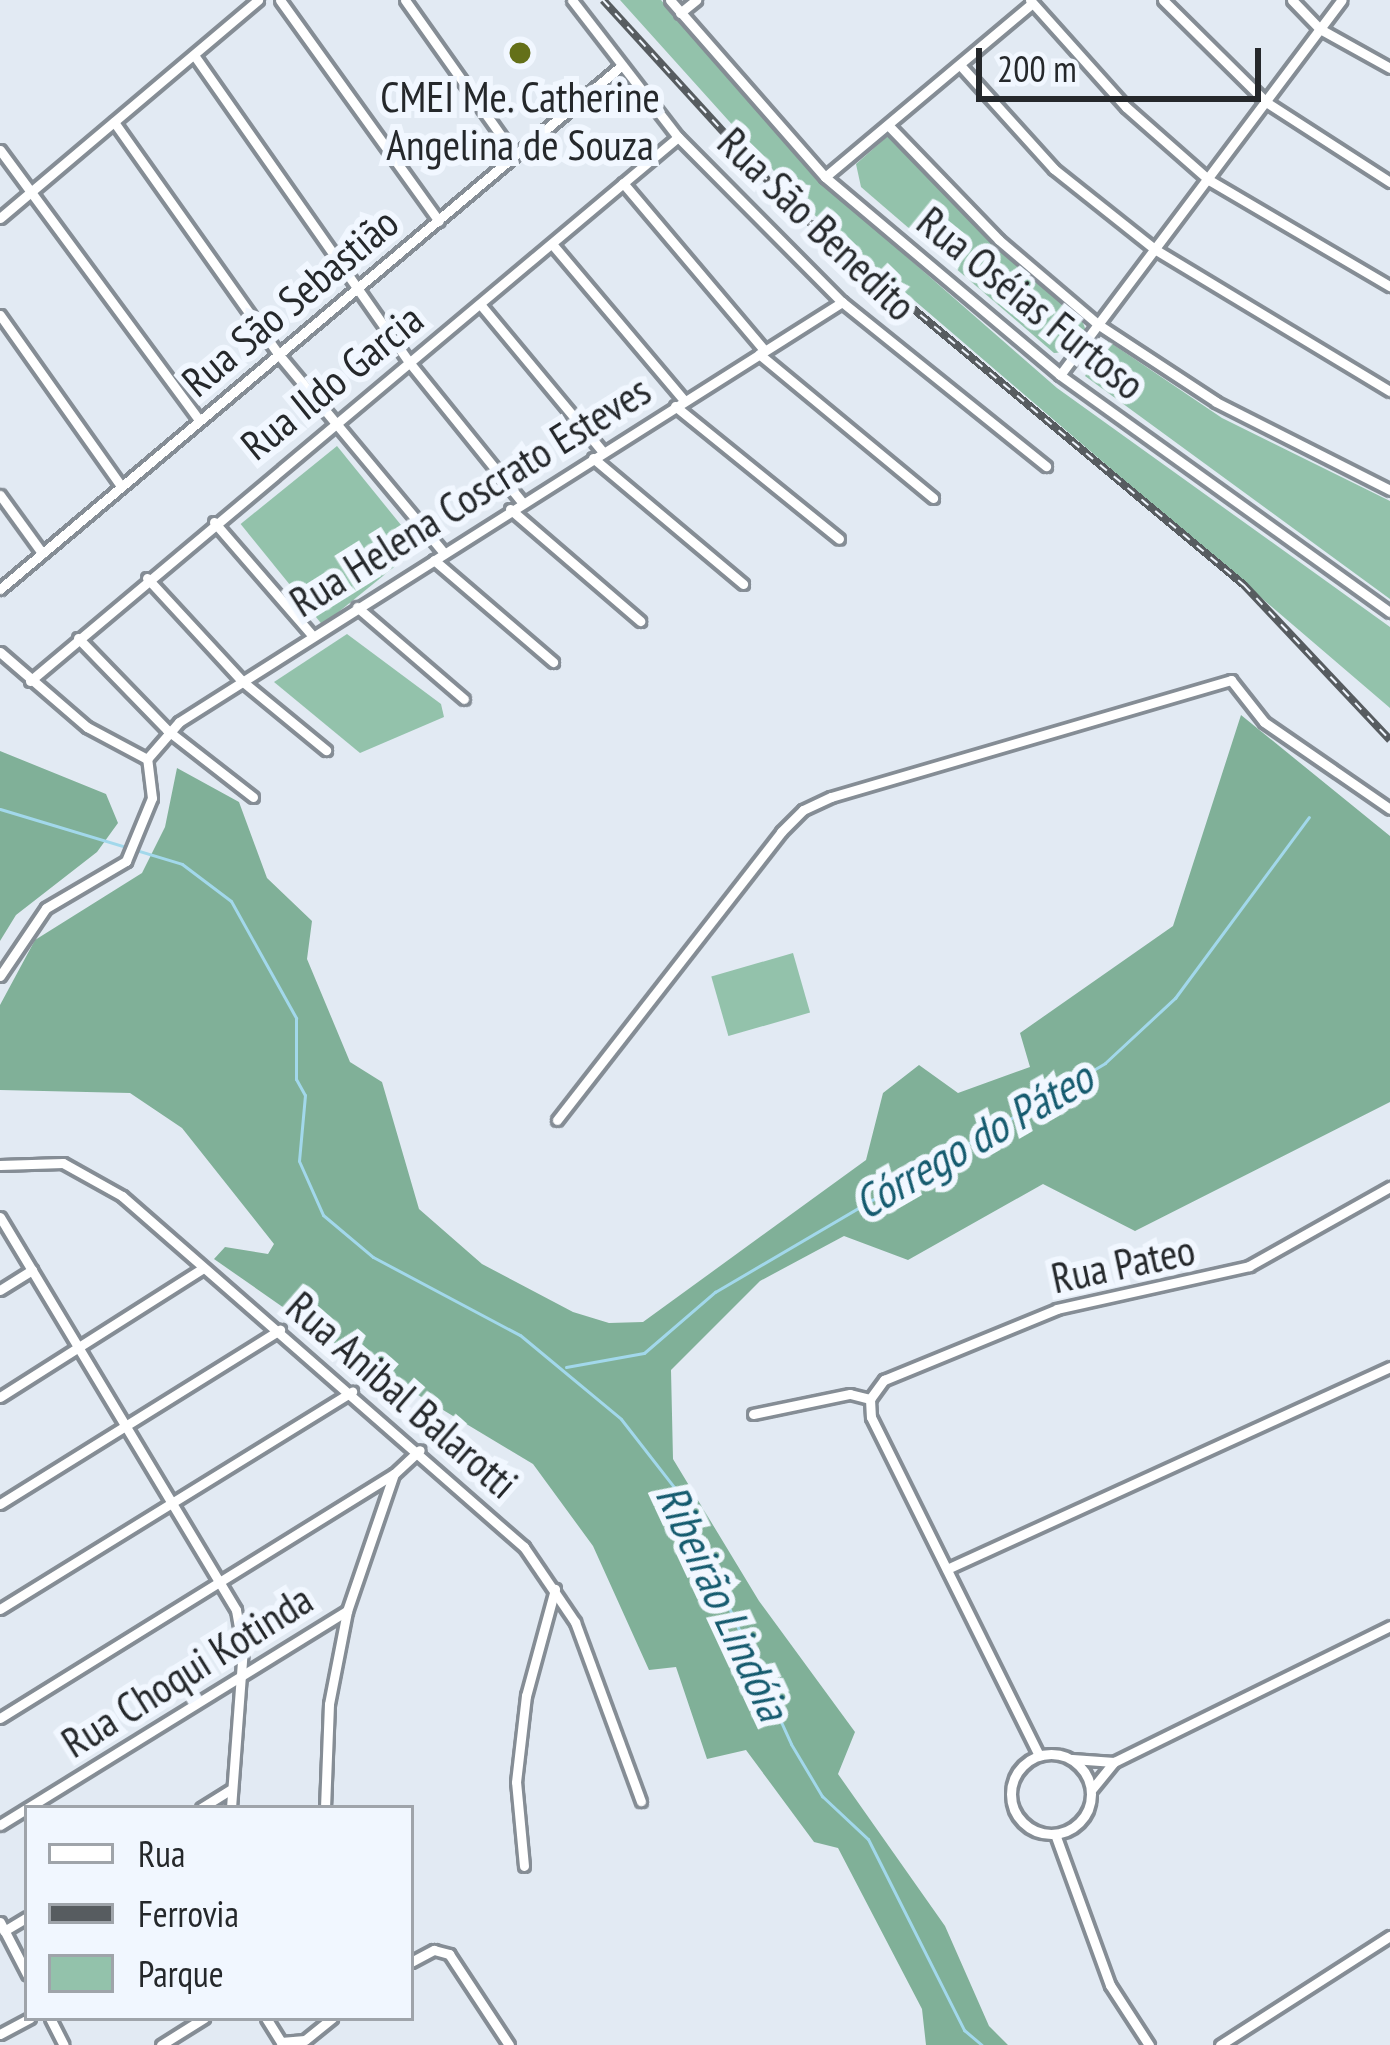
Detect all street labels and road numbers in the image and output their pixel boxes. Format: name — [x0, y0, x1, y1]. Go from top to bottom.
street label: Rua São Benedito — [708, 117, 926, 331]
street label: Rua Oséias Furtoso — [907, 196, 1155, 410]
street label: Rua São Sebastião — [172, 197, 408, 407]
street label: Rua Ildo Garcia — [231, 294, 433, 470]
street label: Rua Helena Coscrato Esteves — [281, 365, 659, 627]
street label: Rua Pateo — [1047, 1224, 1199, 1304]
street label: Rua Anibal Balarotti — [276, 1281, 528, 1509]
street label: Rua Choqui Kotinda — [53, 1574, 321, 1768]

